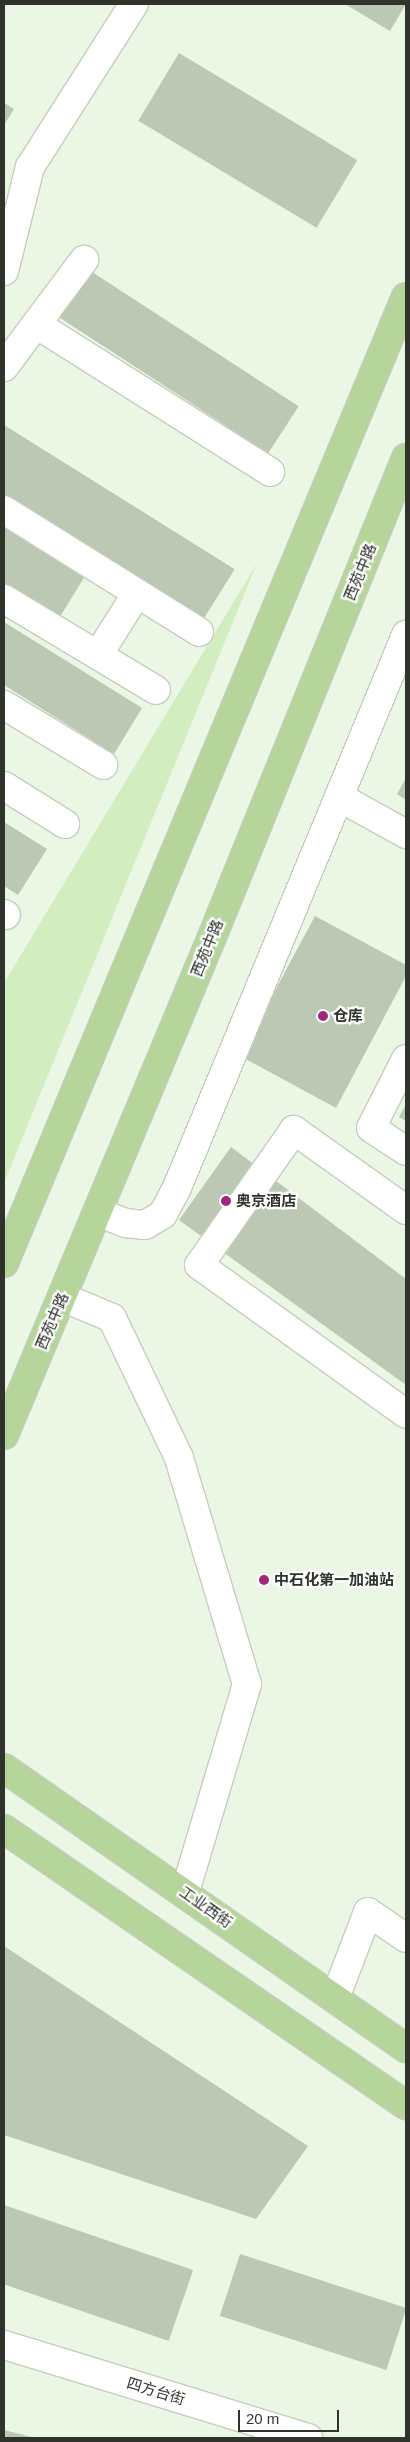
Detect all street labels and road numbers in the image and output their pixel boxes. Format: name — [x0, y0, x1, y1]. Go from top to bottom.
street label: 西苑中路 — [340, 541, 380, 603]
street label: 西苑中路 — [187, 917, 227, 979]
street label: 西苑中路 — [32, 1290, 72, 1352]
street label: 工业西街 — [176, 1882, 236, 1932]
street label: 四方台街 — [125, 2374, 187, 2408]

